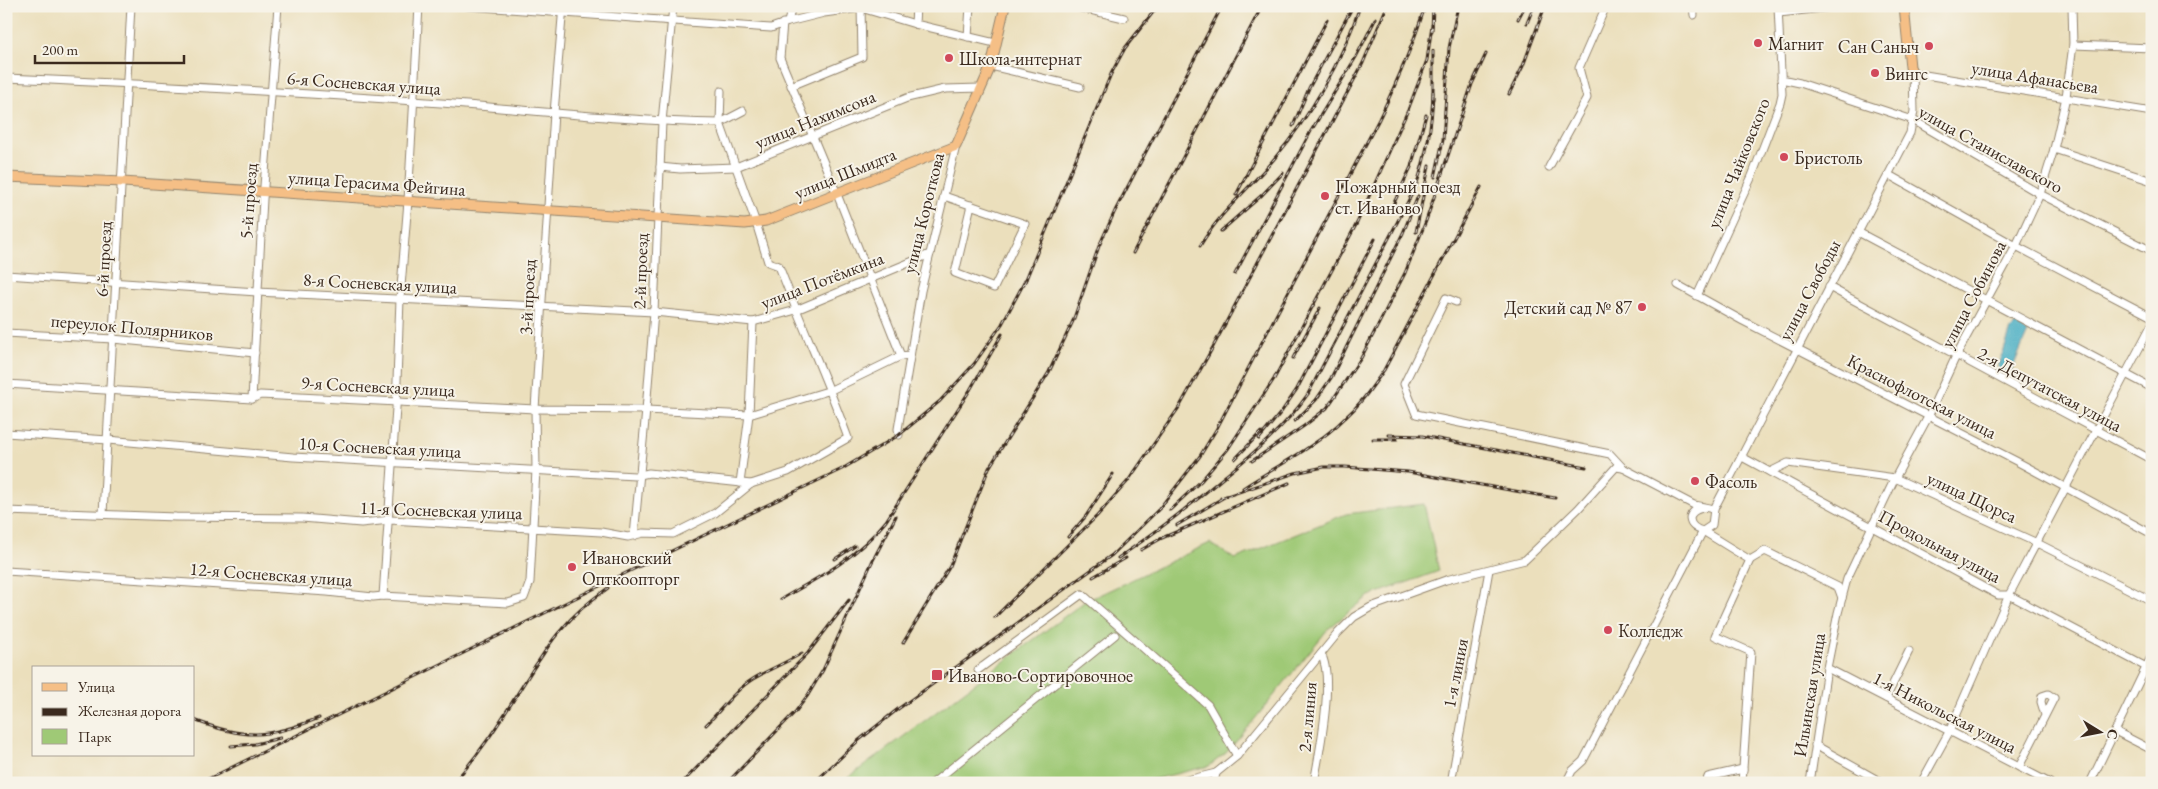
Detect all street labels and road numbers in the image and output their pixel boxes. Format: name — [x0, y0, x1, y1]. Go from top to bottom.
street label: улица Афанасьева — [1970, 56, 2101, 99]
street label: 6-я Сосневская улица — [286, 66, 443, 100]
street label: улица Нахимсона — [751, 84, 880, 154]
street label: улица Чайковского — [1701, 94, 1775, 232]
street label: улица Станиславского — [1915, 100, 2067, 198]
street label: улица Шмидта — [791, 142, 900, 204]
street label: улица Короткова — [897, 149, 949, 276]
street label: 5-й проезд — [234, 162, 262, 240]
street label: улица Герасима Фейгина — [288, 165, 467, 201]
street label: 6-й проезд — [90, 221, 116, 297]
street label: 2-й проезд — [627, 233, 653, 309]
street label: улица Свободы — [1773, 236, 1845, 344]
street label: улица Собинова — [1935, 236, 2011, 352]
street label: улица Потёмкина — [757, 246, 887, 314]
street label: 3-й проезд — [514, 259, 540, 335]
street label: 8-я Сосневская улица — [302, 267, 458, 299]
street label: переулок Полярников — [50, 308, 214, 346]
street label: 2-я Депутатская улица — [1974, 341, 2127, 437]
street label: Краснофлотская улица — [1843, 348, 2001, 444]
street label: 9-я Сосневская улица — [300, 370, 456, 402]
street label: 10-я Сосневская улица — [298, 431, 463, 463]
street label: улица Щорса — [1923, 466, 2021, 528]
street label: 11-я Сосневская улица — [359, 496, 524, 524]
street label: Продольная улица — [1875, 504, 2006, 588]
street label: 12-я Сосневская улица — [189, 557, 354, 591]
street label: Ильинская улица — [1788, 631, 1830, 759]
street label: 1-я линия — [1437, 636, 1473, 710]
street label: 1-я Никольская улица — [1869, 666, 2021, 759]
street label: 2-я линия — [1292, 681, 1322, 753]

